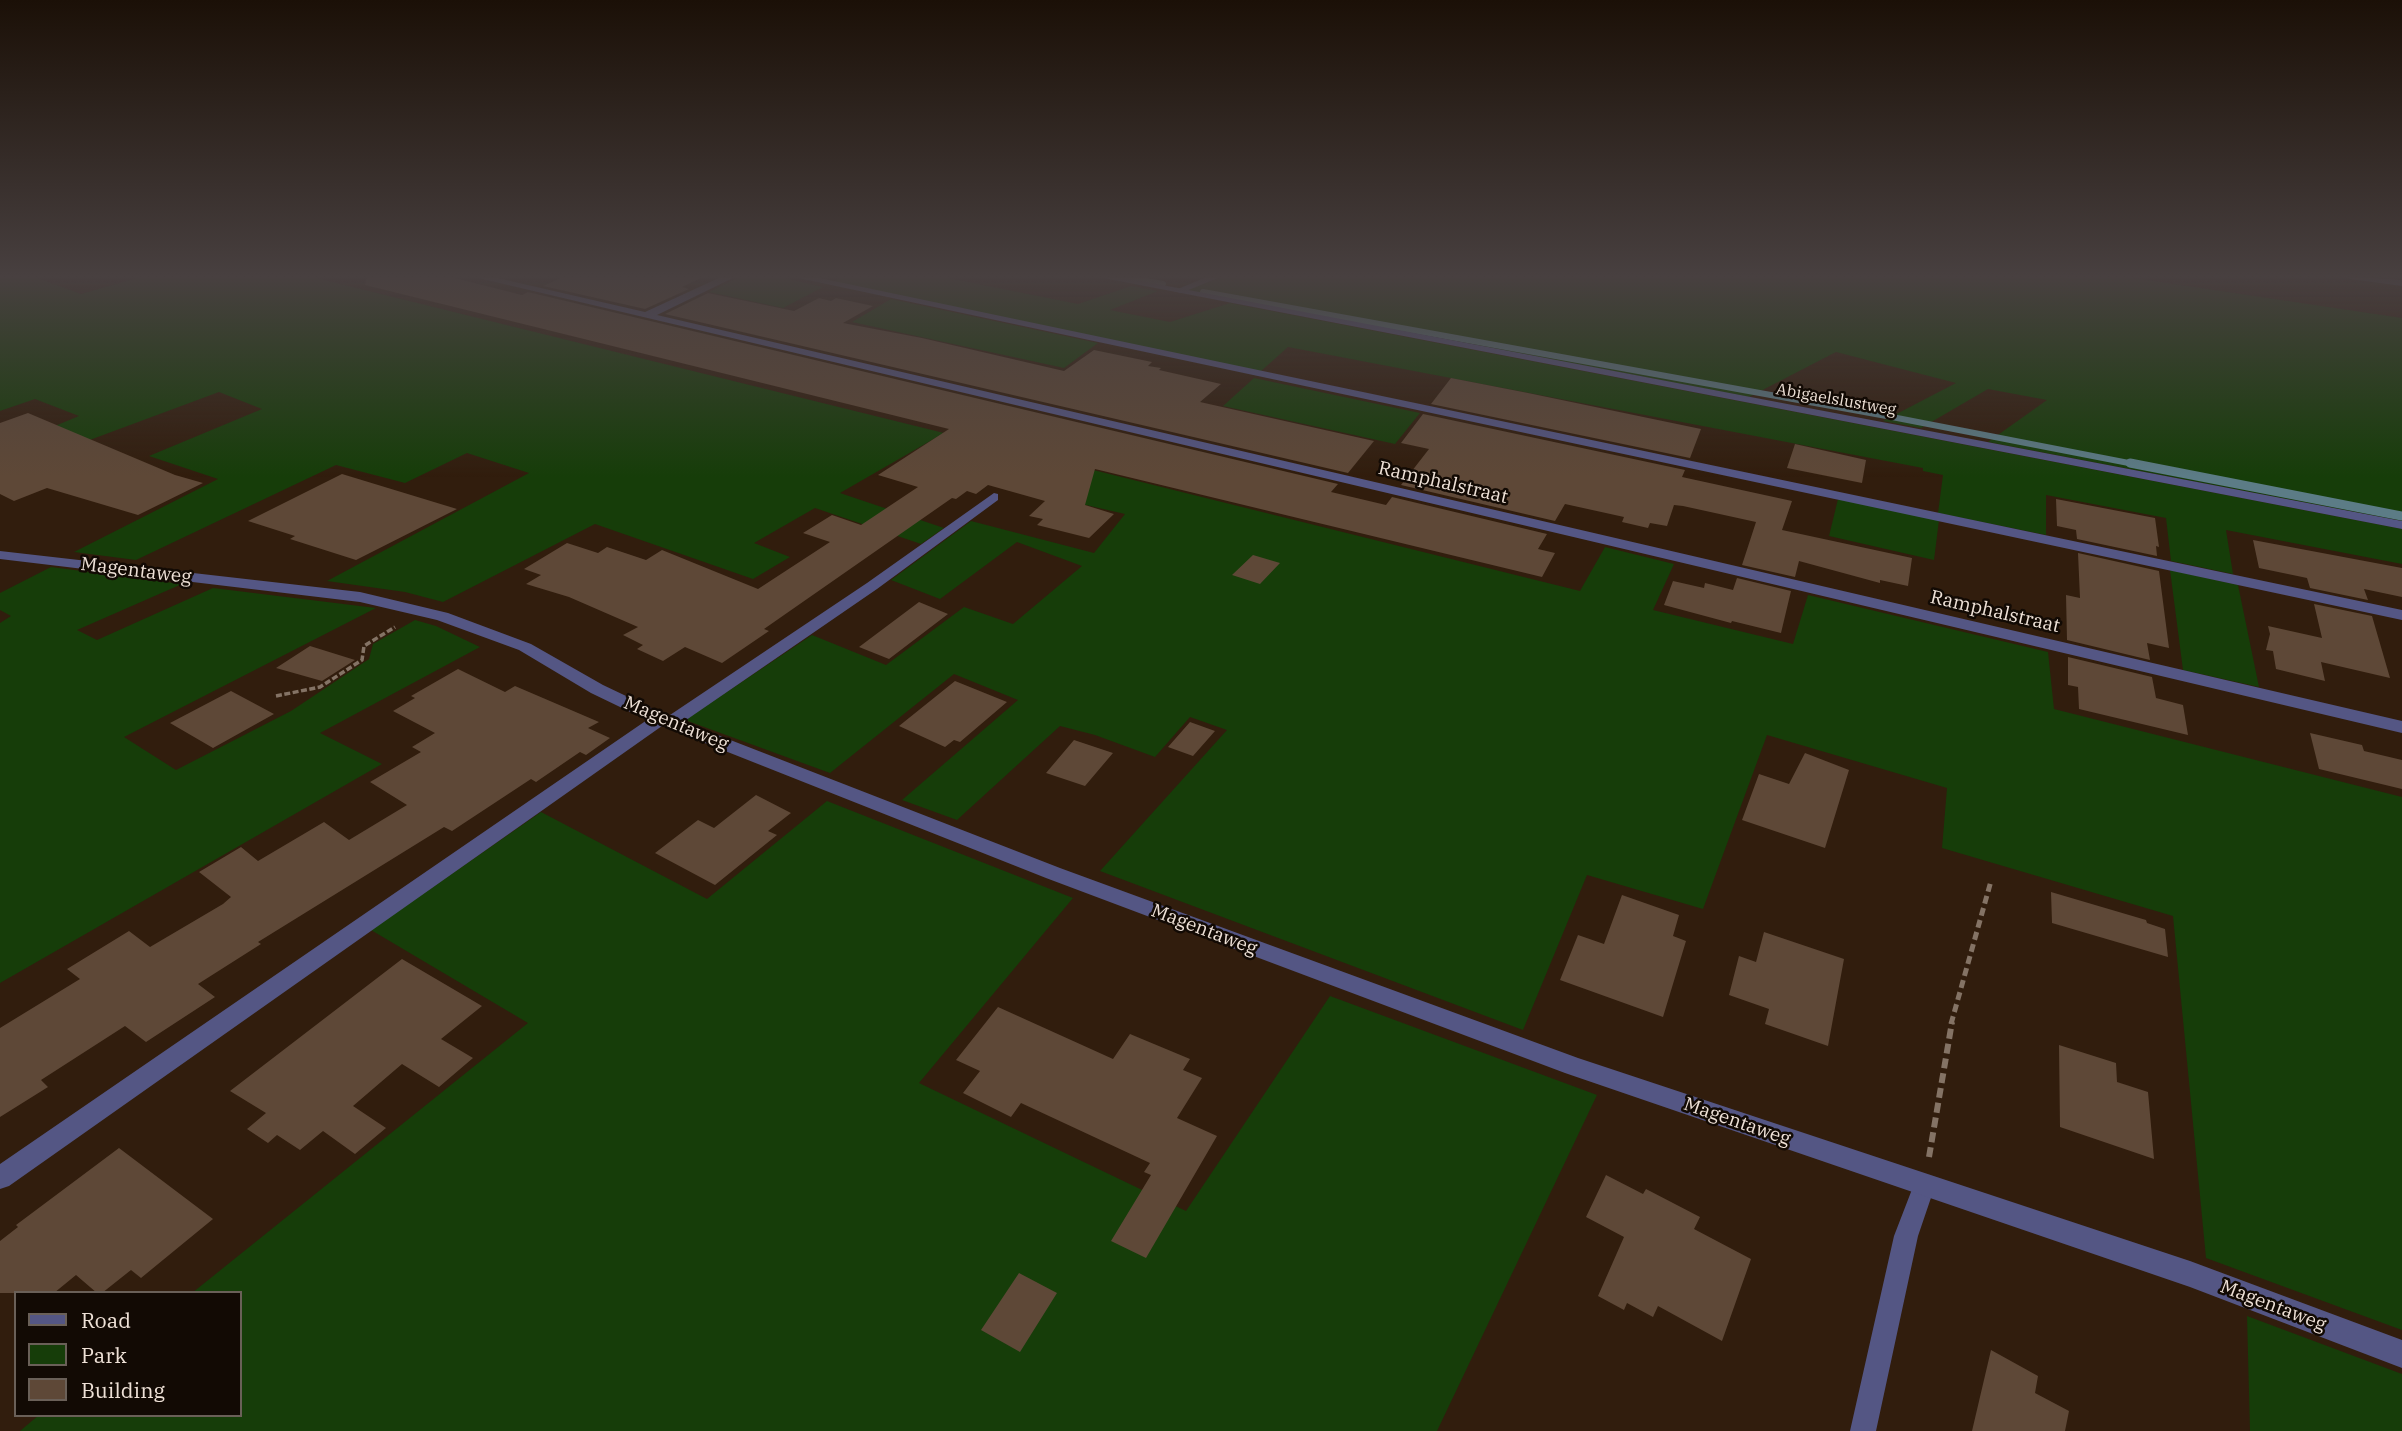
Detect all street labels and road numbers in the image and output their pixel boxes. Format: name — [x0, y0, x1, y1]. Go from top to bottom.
street label: Abigaelslustweg — [1774, 380, 1898, 420]
street label: Ramphalstraat — [1376, 457, 1510, 509]
street label: Magentaweg — [79, 553, 193, 589]
street label: Ramphalstraat — [1928, 586, 2062, 638]
street label: Magentaweg — [620, 692, 732, 756]
street label: Magentaweg — [1148, 899, 1260, 961]
street label: Magentaweg — [1681, 1093, 1793, 1151]
street label: Magentaweg — [2217, 1275, 2329, 1337]

